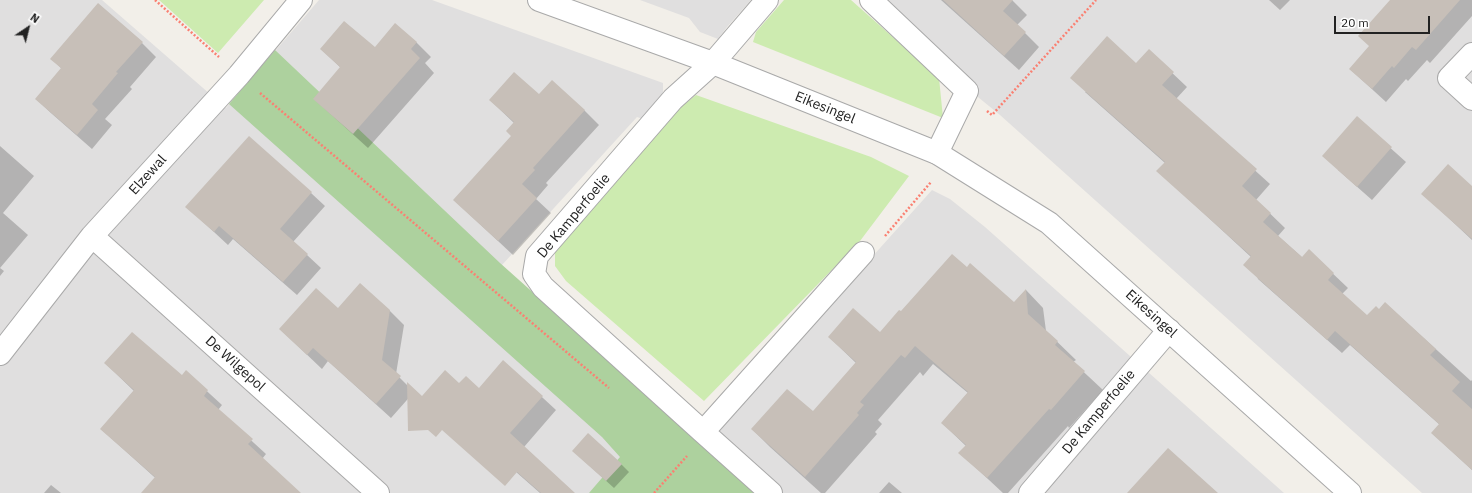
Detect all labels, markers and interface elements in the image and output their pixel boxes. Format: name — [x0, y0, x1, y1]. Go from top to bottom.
north arrow — [8, 8, 48, 48]
scale bar — [1336, 8, 1432, 34]
text: N — [28, 10, 42, 26]
text: 20 m — [1341, 15, 1369, 30]
street label: Eikesingel — [792, 88, 858, 128]
street label: Elzewal — [126, 152, 170, 198]
street label: De Kamperfoelie — [534, 170, 614, 262]
street label: Eikesingel — [1122, 286, 1180, 342]
street label: De Wilgepol — [202, 333, 268, 395]
street label: De Kamperfoelie — [1059, 366, 1139, 458]

